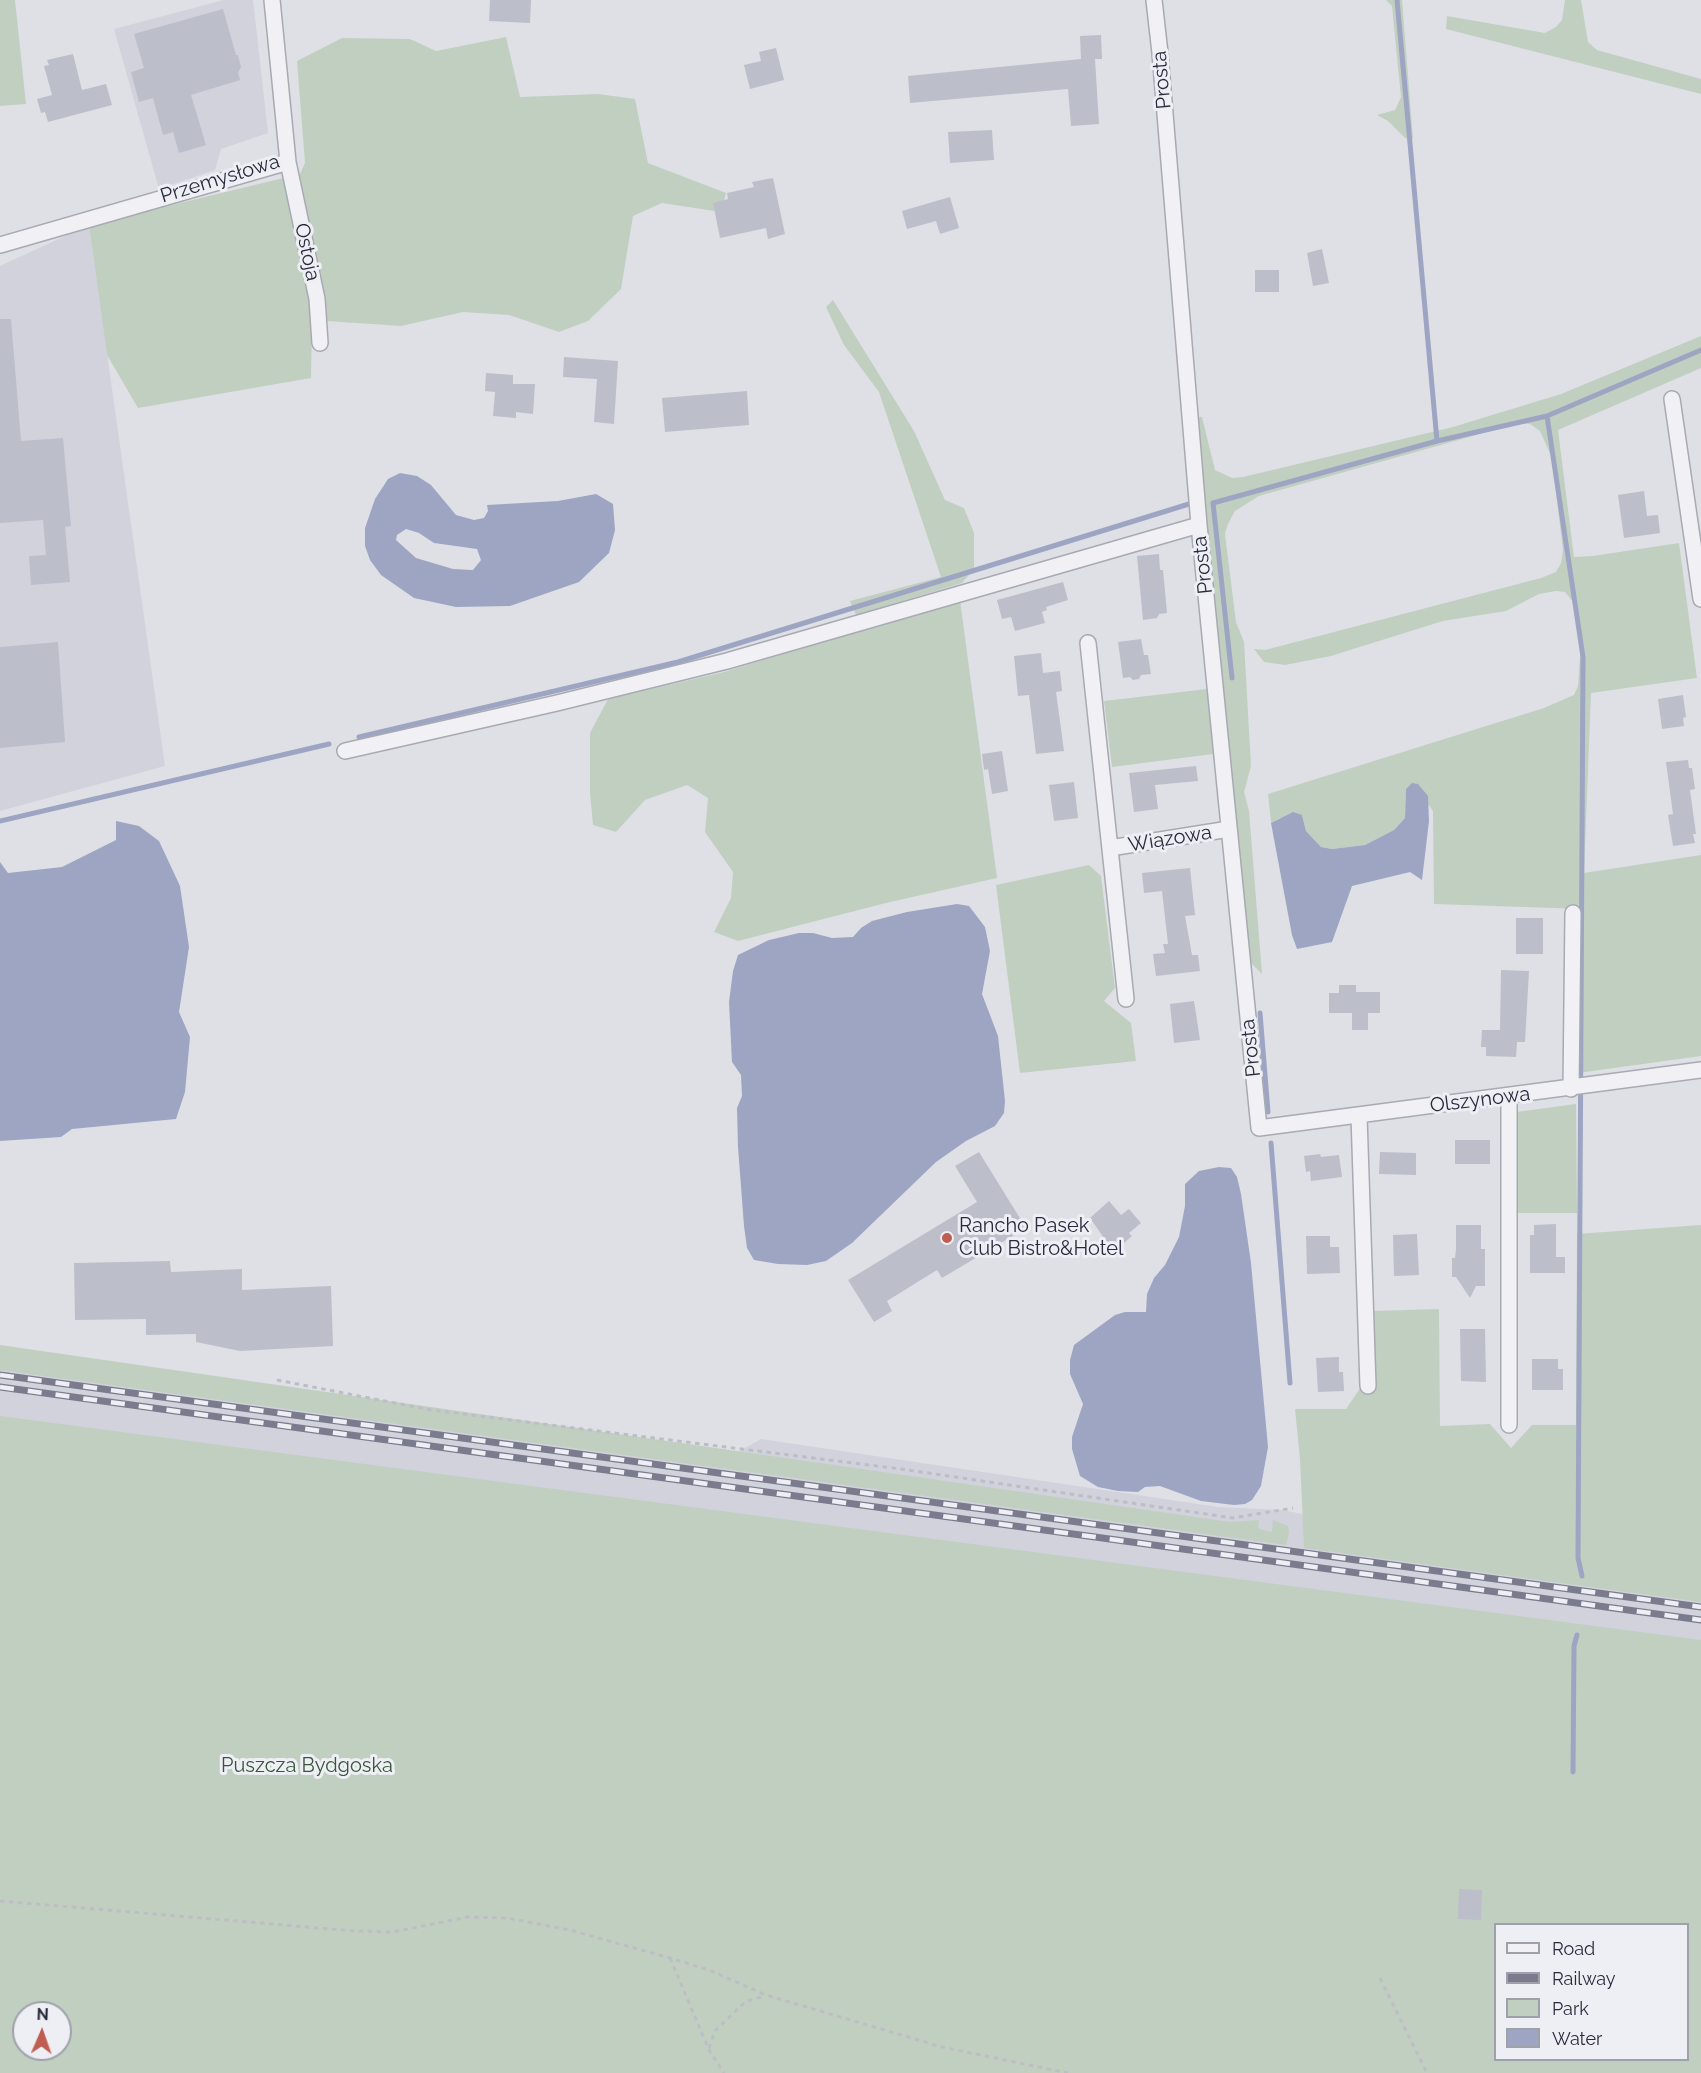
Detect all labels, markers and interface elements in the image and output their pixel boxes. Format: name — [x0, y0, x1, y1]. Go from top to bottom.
street label: Prosta — [1148, 50, 1176, 110]
street label: Przemysłowa — [157, 149, 283, 209]
street label: Ostoja — [289, 221, 325, 283]
street label: Prosta — [1188, 535, 1218, 595]
street label: Wiązowa — [1127, 821, 1213, 857]
street label: Prosta — [1236, 1018, 1266, 1078]
street label: Olszynowa — [1428, 1082, 1532, 1118]
place label: Rancho Pasek Club Bistro&Hotel — [959, 1214, 1123, 1261]
marker: Rancho Pasek Club Bistro&Hotel — [940, 1231, 954, 1245]
park label: Puszcza Bydgoska — [221, 1754, 393, 1778]
legend — [1494, 1923, 1689, 2061]
text: Road — [1552, 1938, 1595, 1959]
text: Railway — [1552, 1968, 1616, 1989]
text: Park — [1552, 1998, 1589, 2019]
north arrow — [12, 2001, 72, 2061]
text: N — [36, 2005, 49, 2024]
text: Water — [1552, 2028, 1602, 2049]

